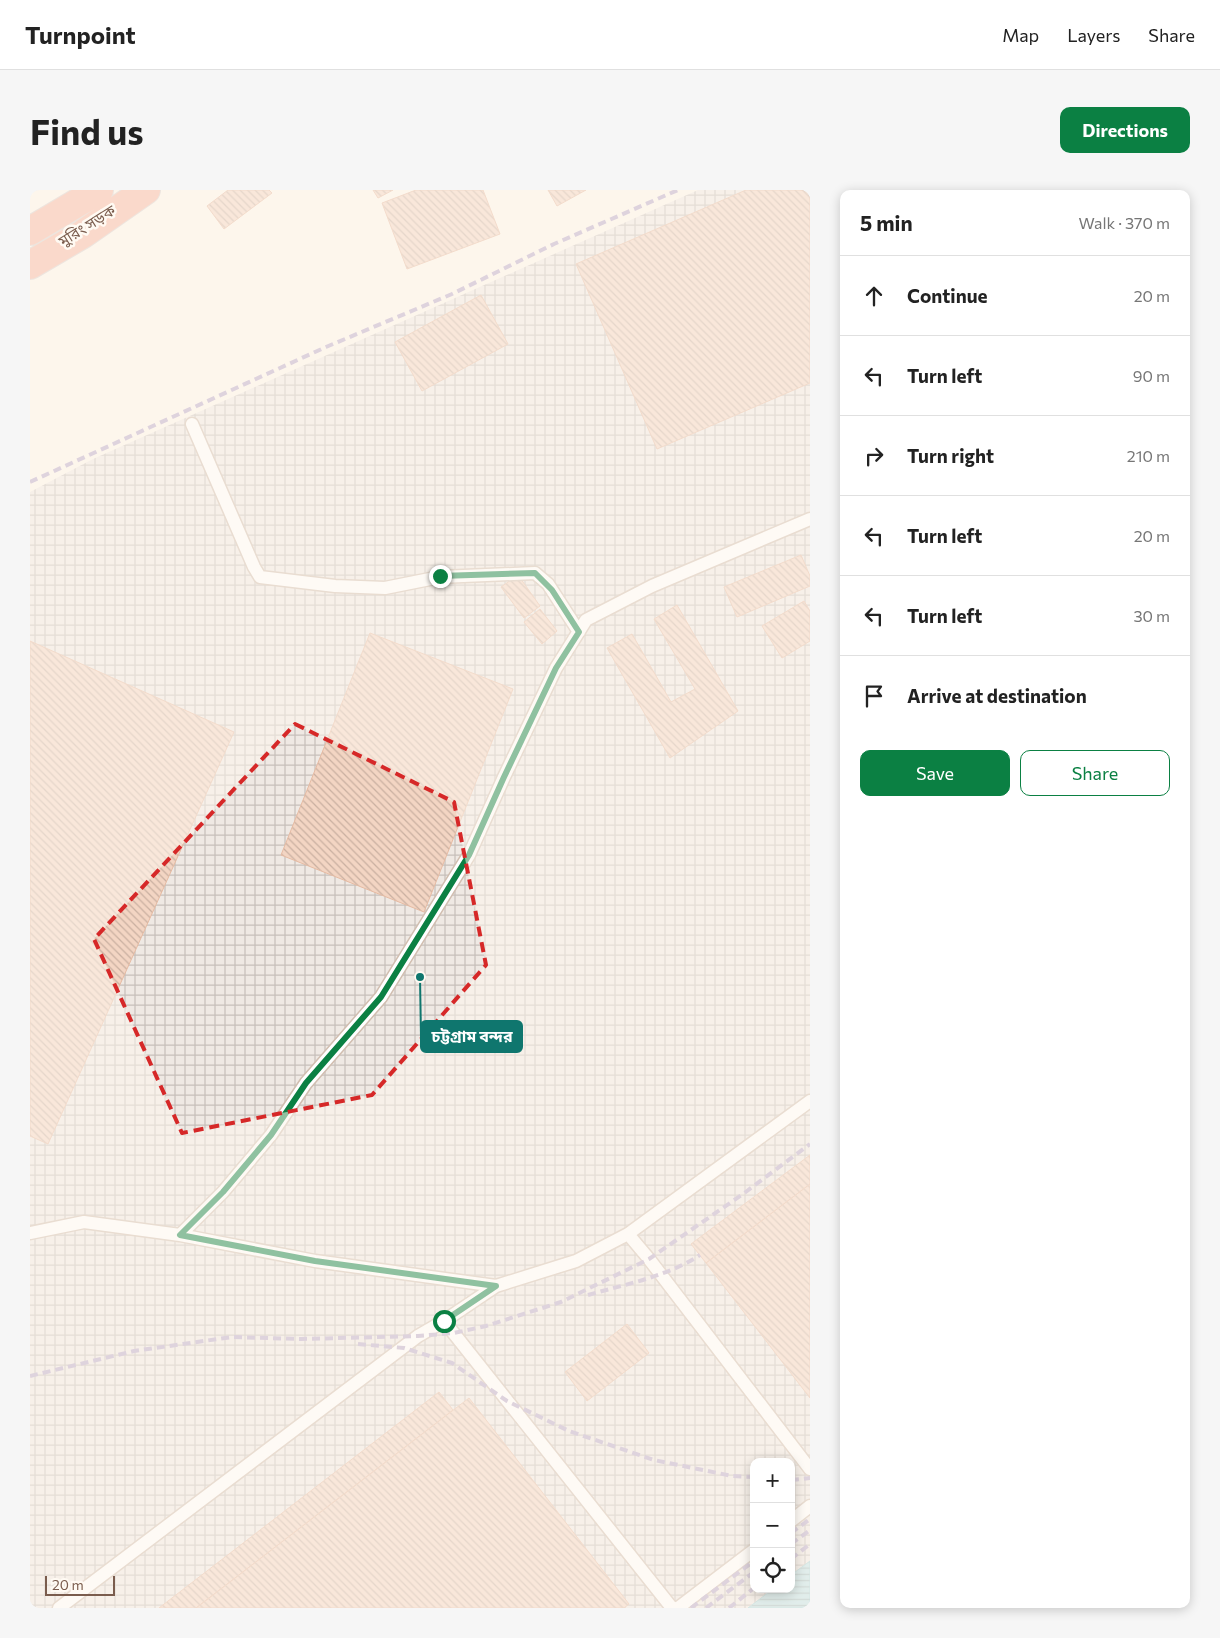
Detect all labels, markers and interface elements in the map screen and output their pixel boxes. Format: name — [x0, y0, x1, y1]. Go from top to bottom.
text: Turnpoint — [25, 20, 136, 49]
text: Map — [1002, 24, 1039, 46]
text: Layers — [1067, 24, 1120, 46]
text: Share — [1148, 24, 1195, 46]
button: Directions — [1060, 107, 1190, 153]
text: Find us — [30, 109, 144, 152]
street label: মুরিং সড়ক — [54, 200, 120, 251]
text: 5 min — [860, 210, 913, 235]
text: Walk · 370 m — [1079, 213, 1170, 232]
icon: ahead — [860, 282, 888, 310]
text: Continue — [907, 284, 987, 307]
text: 20 m — [1134, 286, 1170, 305]
icon: left — [860, 362, 888, 390]
text: Turn left — [907, 364, 982, 387]
text: 90 m — [1133, 366, 1170, 385]
icon: right — [860, 442, 888, 470]
text: Turn right — [907, 444, 994, 467]
text: 210 m — [1127, 446, 1170, 465]
icon: left — [860, 522, 888, 550]
text: Turn left — [907, 524, 982, 547]
text: 20 m — [1134, 526, 1170, 545]
route end — [429, 565, 452, 588]
icon: left — [860, 602, 888, 630]
text: Turn left — [907, 604, 982, 627]
text: 30 m — [1133, 606, 1170, 625]
icon: arrive — [860, 682, 888, 710]
text: Arrive at destination — [907, 684, 1087, 707]
button: Save — [860, 750, 1010, 796]
button: Share — [1020, 750, 1170, 796]
callout: চট্টগ্রাম বন্দর — [421, 1021, 522, 1052]
text: চট্টগ্রাম বন্দর — [430, 1026, 513, 1045]
route start — [433, 1310, 456, 1333]
map controls — [750, 1458, 795, 1593]
button: + — [750, 1458, 795, 1503]
button: − — [750, 1503, 795, 1548]
button: locate — [750, 1548, 795, 1593]
scale bar — [45, 1573, 115, 1596]
text: 20 m — [52, 1576, 84, 1593]

